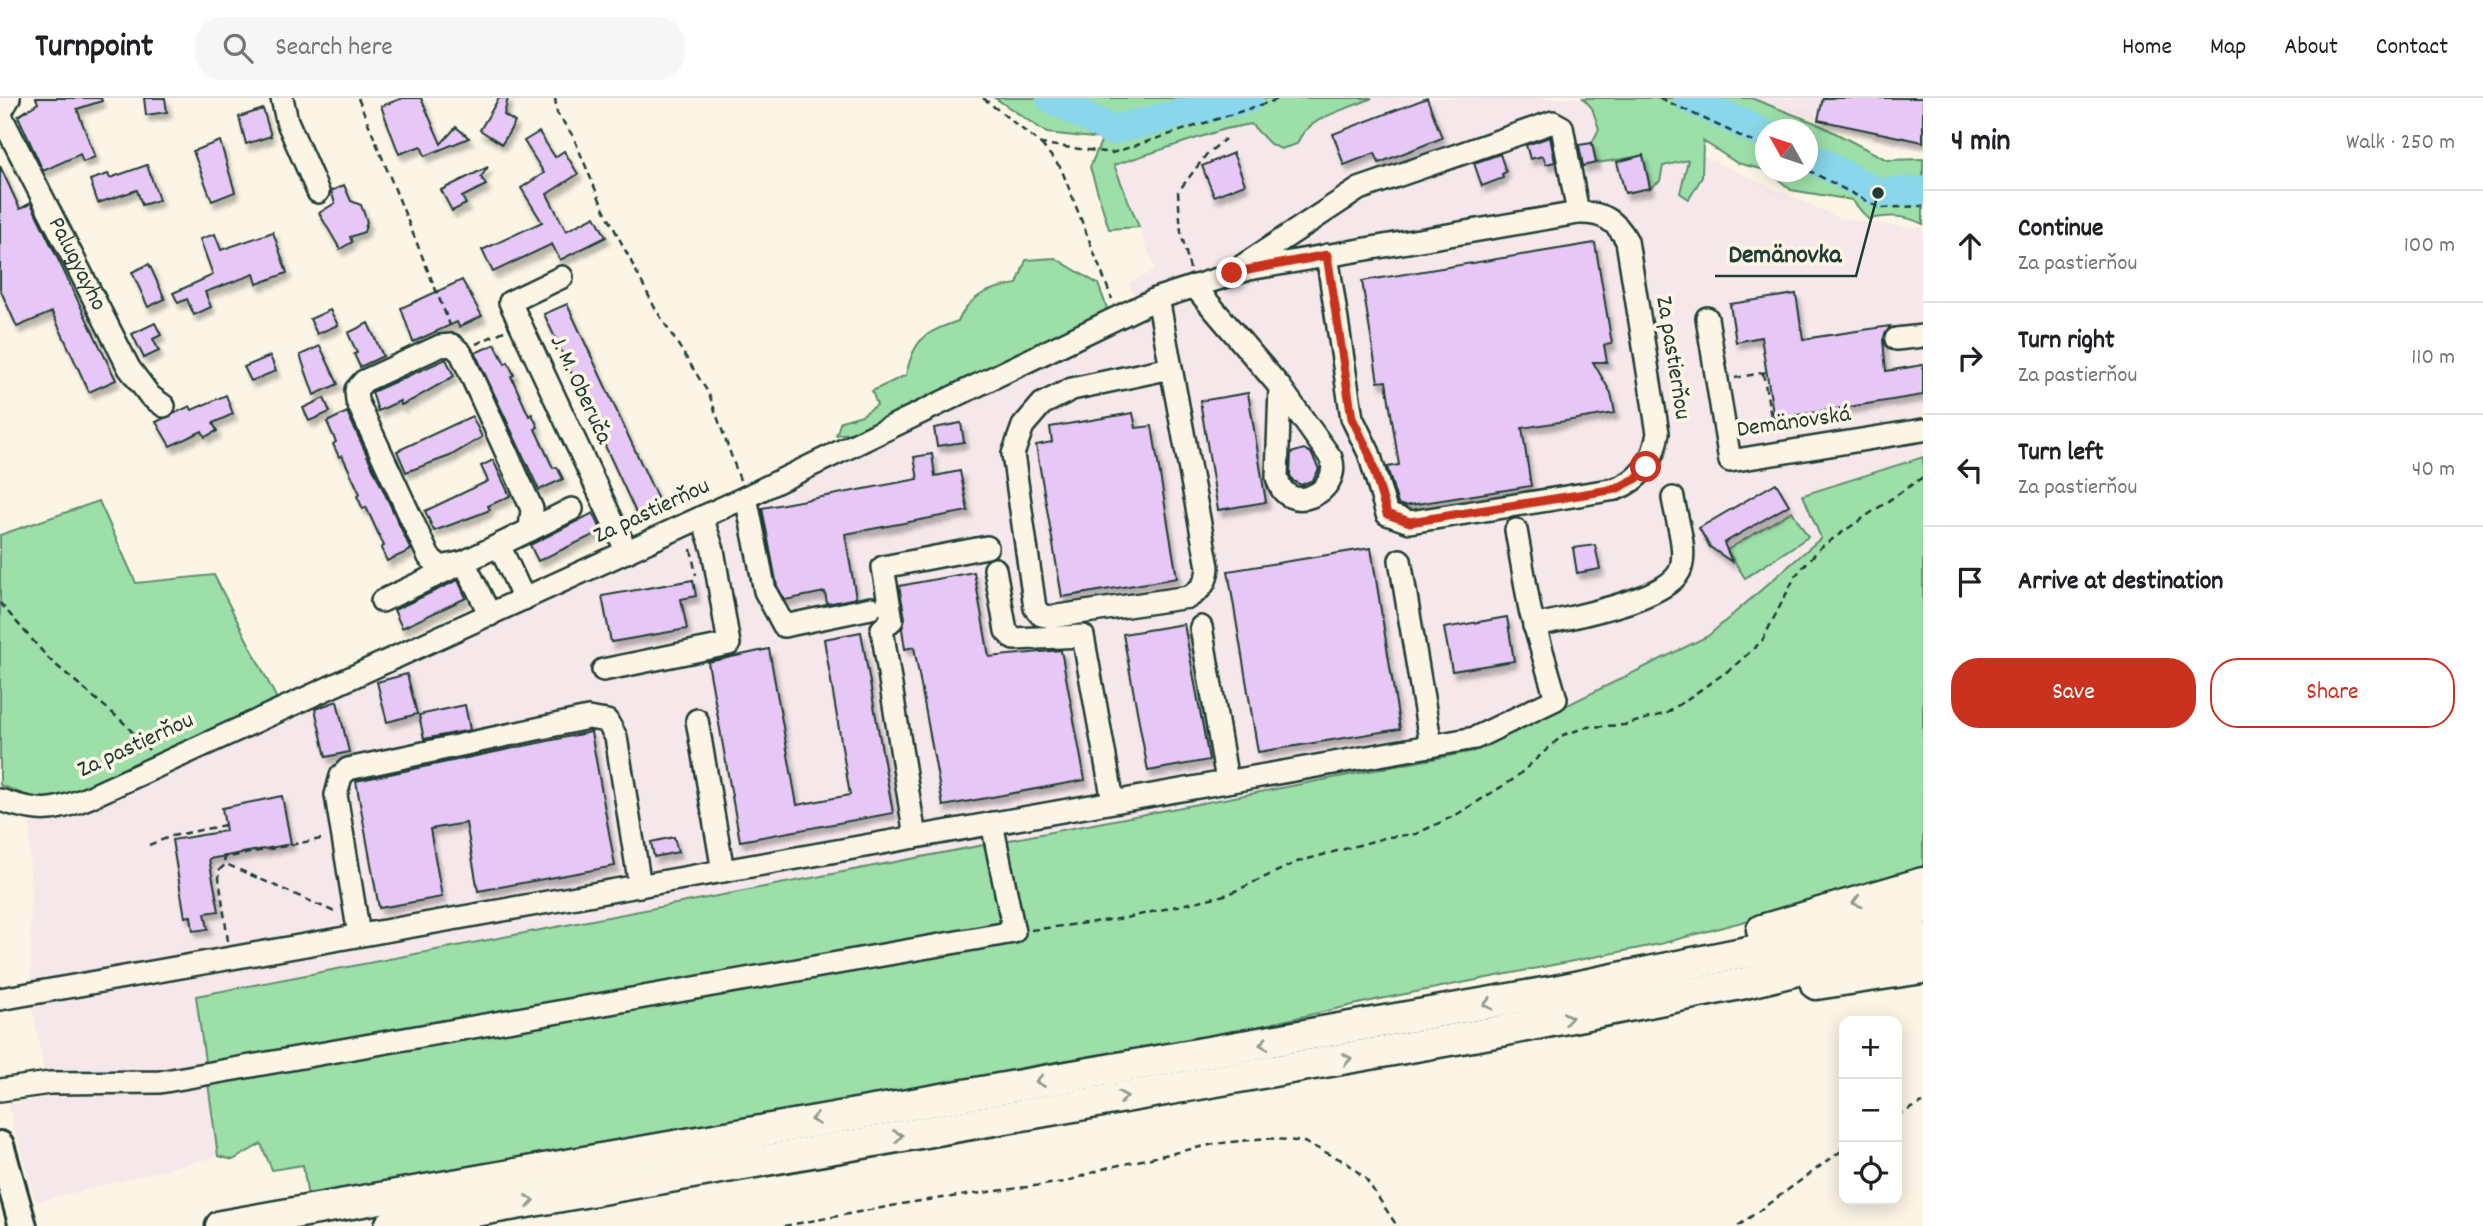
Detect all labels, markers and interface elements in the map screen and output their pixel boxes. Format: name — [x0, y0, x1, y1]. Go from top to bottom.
search box — [195, 17, 685, 80]
text: Turnpoint — [35, 25, 153, 72]
icon: search — [219, 29, 257, 67]
text: Search here — [275, 30, 393, 67]
text: Home — [2122, 31, 2172, 65]
text: Map — [2210, 31, 2246, 65]
text: About — [2284, 31, 2338, 65]
text: Contact — [2376, 31, 2448, 65]
north arrow — [1755, 119, 1818, 182]
text: 4 min — [1951, 122, 2010, 165]
text: Walk · 250 m — [2346, 127, 2455, 160]
text: Continue — [2018, 211, 2103, 248]
street label: Palugyayho — [38, 212, 114, 317]
icon: ahead — [1951, 227, 1989, 265]
callout: Demänovka — [1715, 229, 1856, 276]
text: 100 m — [2404, 230, 2455, 263]
text: Demänovka — [1729, 238, 1842, 275]
text: Za pastierňou — [2018, 248, 2137, 281]
route end — [1216, 257, 1247, 288]
street label: Za pastierňou — [1645, 294, 1699, 422]
text: Turn right — [2018, 323, 2115, 360]
street label: J. M. Oberuča — [540, 330, 620, 451]
icon: right — [1951, 339, 1989, 377]
text: 110 m — [2411, 342, 2455, 375]
text: Za pastierňou — [2018, 360, 2137, 393]
street label: Demänovská — [1735, 398, 1853, 448]
text: Turn left — [2018, 435, 2104, 472]
route start — [1630, 451, 1661, 482]
icon: left — [1951, 451, 1989, 489]
text: 40 m — [2412, 454, 2455, 487]
street label: Za pastierňou — [588, 470, 716, 554]
text: Za pastierňou — [2018, 472, 2137, 505]
icon: arrive — [1951, 563, 1989, 601]
text: Arrive at destination — [2018, 564, 2223, 601]
button: Save — [1951, 658, 2196, 728]
button: Share — [2210, 658, 2455, 728]
street label: Za pastierňou — [72, 704, 200, 788]
one-way arrow — [1852, 894, 1864, 909]
one-way arrow — [1482, 996, 1494, 1011]
one-way arrow — [1562, 1011, 1574, 1026]
map controls — [1839, 1016, 1902, 1205]
button: + — [1839, 1016, 1902, 1079]
one-way arrow — [1258, 1036, 1270, 1051]
one-way arrow — [1341, 1053, 1353, 1068]
one-way arrow — [1034, 1073, 1046, 1088]
button: − — [1839, 1079, 1902, 1142]
one-way arrow — [1117, 1090, 1129, 1105]
one-way arrow — [810, 1111, 822, 1126]
one-way arrow — [892, 1129, 904, 1144]
button: locate — [1839, 1142, 1902, 1205]
one-way arrow — [524, 1194, 536, 1209]

